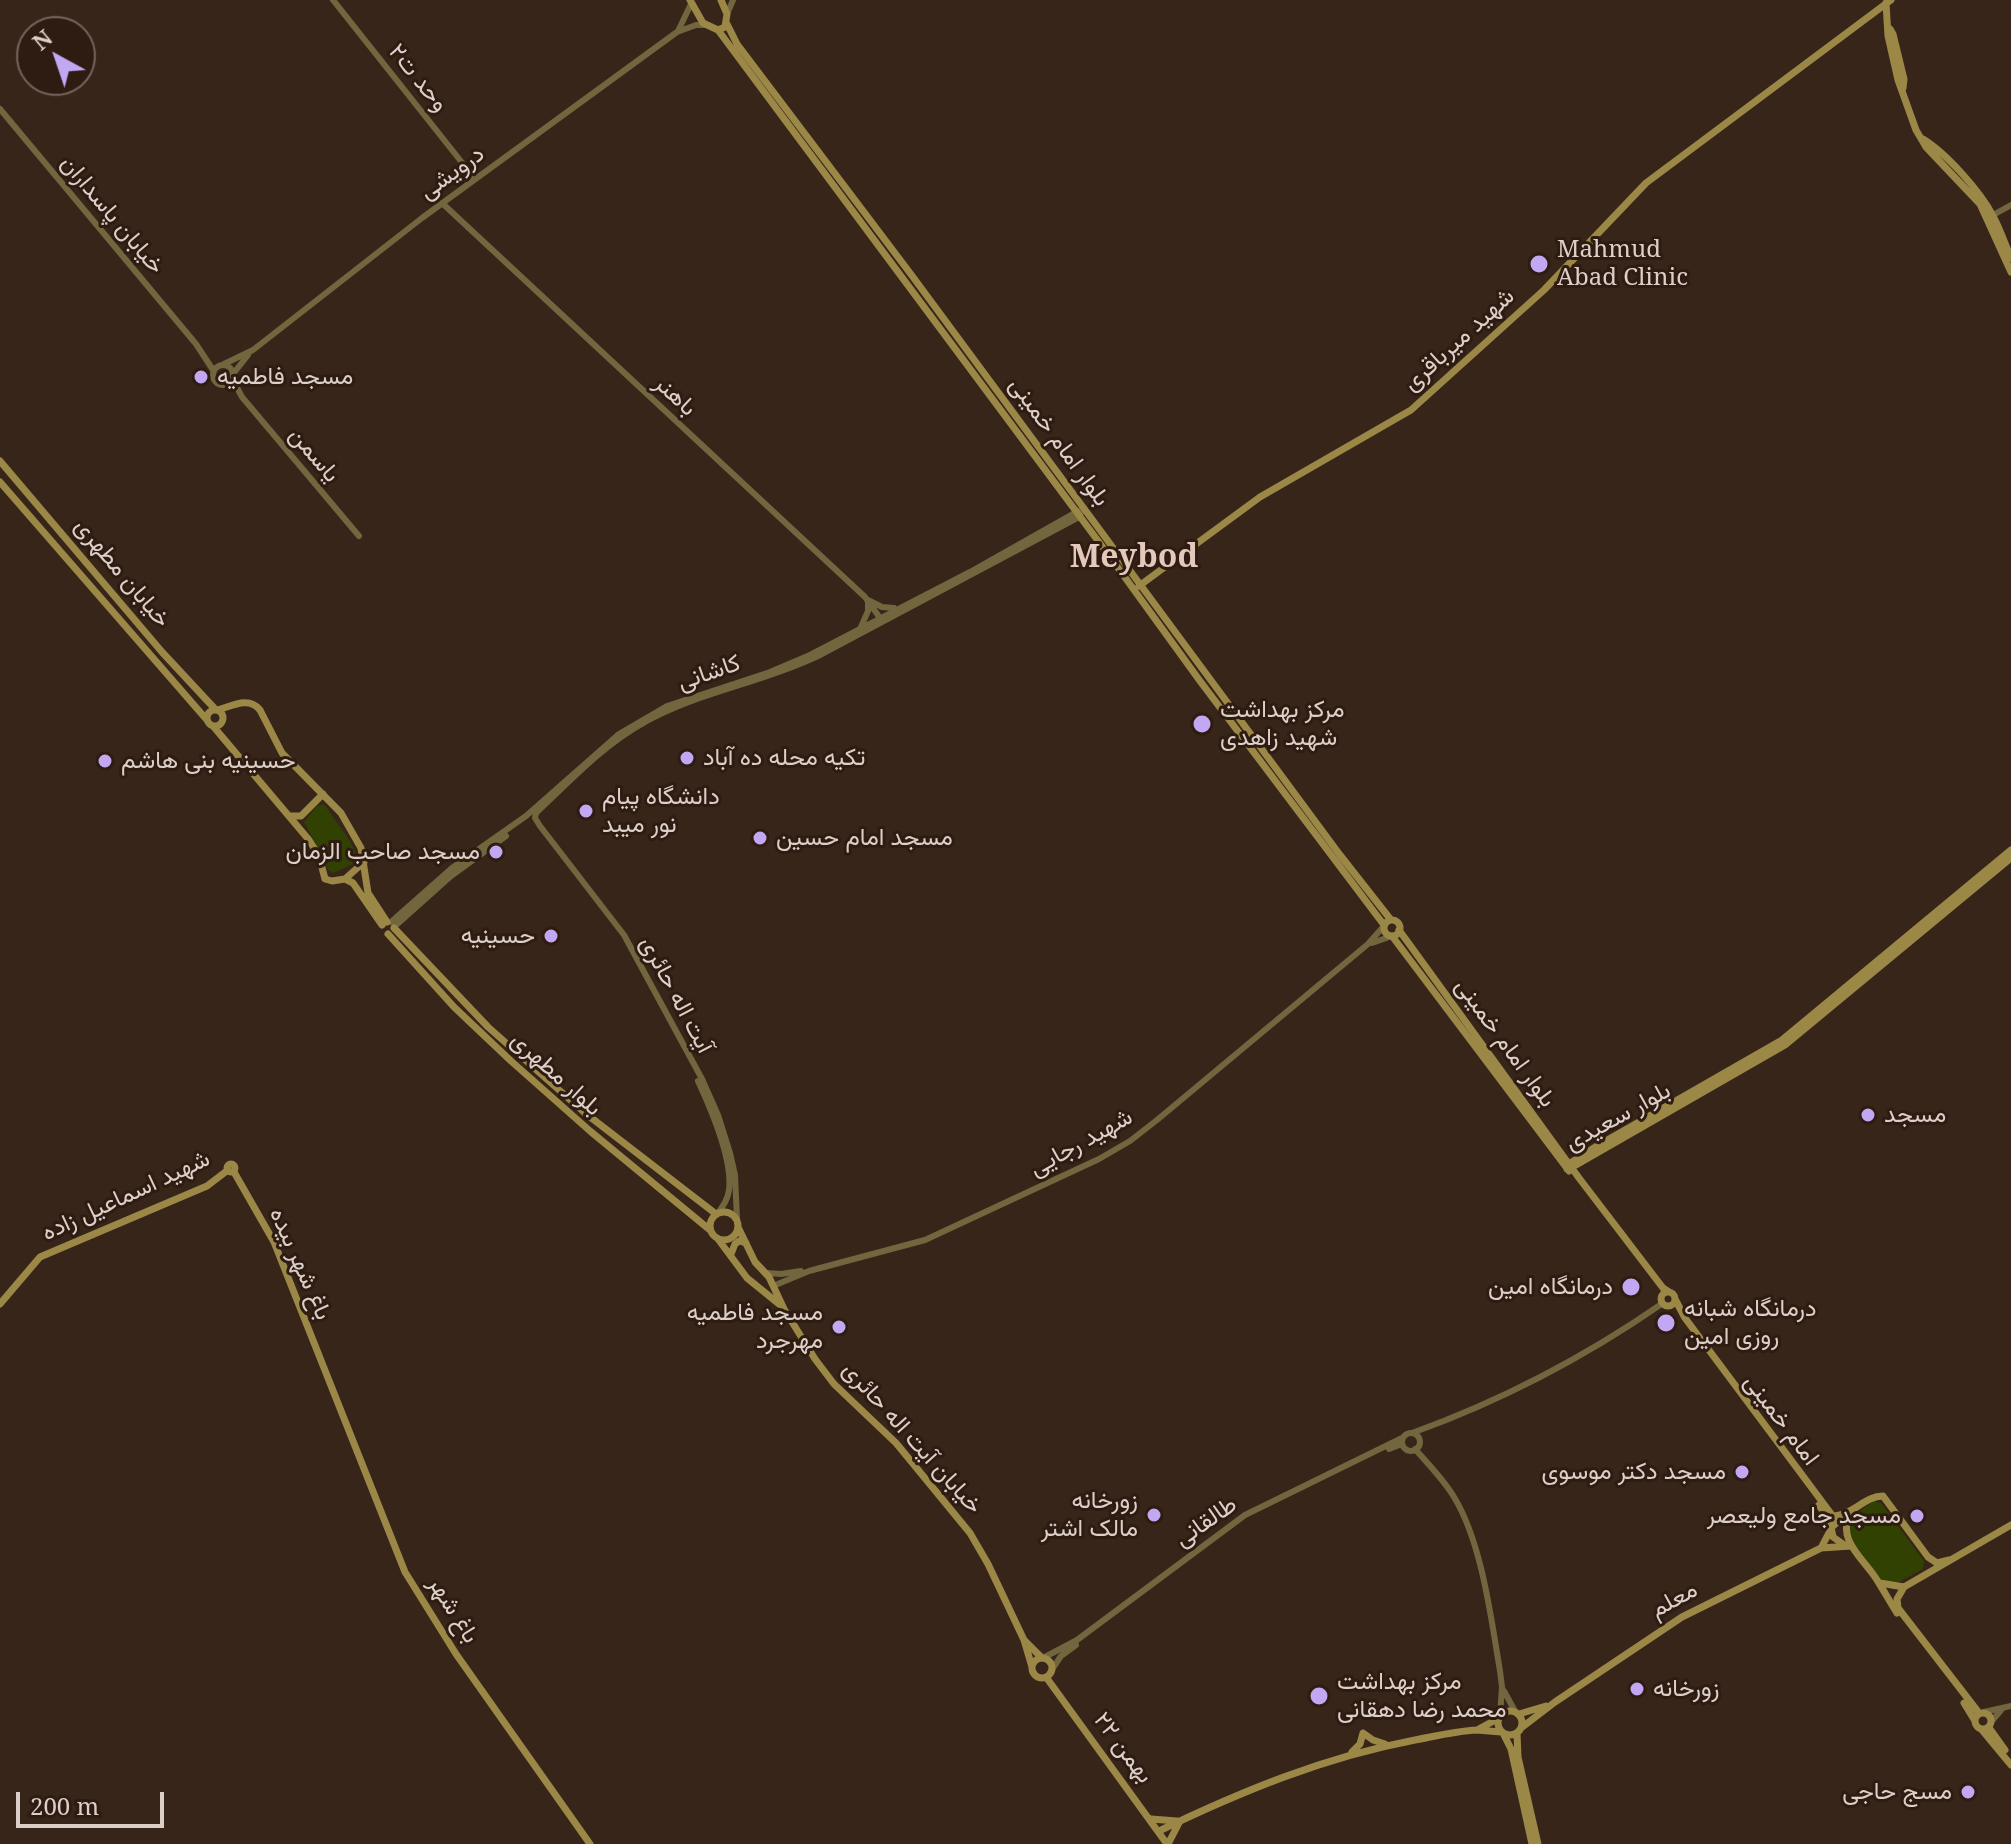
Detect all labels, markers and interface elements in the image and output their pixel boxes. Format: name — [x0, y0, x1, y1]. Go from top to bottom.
north arrow — [16, 16, 96, 96]
text: N — [26, 22, 58, 56]
street label: وحد ت۲ — [382, 38, 454, 118]
street label: درویشی — [414, 140, 490, 206]
street label: خیابان پاسداران — [54, 150, 170, 280]
place label: Mahmud Abad Clinic — [1557, 236, 1688, 292]
marker: Mahmud Abad Clinic — [1528, 253, 1550, 275]
street label: شهید میرباقری — [1397, 282, 1521, 398]
place label: مسجد فاطمیه — [217, 363, 353, 391]
marker: مسجد فاطمیه — [192, 368, 210, 386]
street label: باهنر — [648, 369, 702, 423]
street label: بلوار امام خمینی — [1002, 372, 1116, 512]
street label: یاسمن — [282, 421, 346, 489]
street label: خیابان مطهری — [68, 512, 176, 634]
district label: Meybod — [1070, 539, 1198, 577]
street label: کاشانی — [674, 649, 744, 697]
place label: مرکز بهداشت شهید زاهدی — [1220, 696, 1345, 752]
marker: مرکز بهداشت شهید زاهدی — [1191, 713, 1213, 735]
place label: تکیه محله ده آباد — [703, 744, 865, 772]
place label: حسینیه بنی هاشم — [121, 747, 296, 775]
marker: تکیه محله ده آباد — [678, 749, 696, 767]
marker: حسینیه بنی هاشم — [96, 752, 114, 770]
place label: دانشگاه پیام نور میبد — [602, 783, 720, 839]
marker: دانشگاه پیام نور میبد — [577, 802, 595, 820]
place label: مسجد امام حسین — [776, 824, 953, 852]
marker: مسجد امام حسین — [751, 829, 769, 847]
place label: مسجد صاحب الزمان — [285, 838, 480, 866]
marker: مسجد صاحب الزمان — [487, 843, 505, 861]
place label: حسینیه — [461, 922, 535, 950]
marker: حسینیه — [542, 927, 560, 945]
street label: آیت اله حائری — [633, 931, 719, 1059]
street label: بلوار امام خمینی — [1448, 973, 1562, 1113]
street label: بلوار مطهری — [505, 1026, 607, 1122]
street label: بلوار سعیدی — [1560, 1076, 1676, 1158]
place label: مسجد — [1884, 1101, 1946, 1129]
street label: شهید رجایی — [1024, 1103, 1138, 1183]
marker: مسجد — [1859, 1106, 1877, 1124]
street label: شهید اسماعیل زاده — [37, 1144, 215, 1248]
street label: باغ شهر بیده — [263, 1204, 337, 1324]
place label: درمانگاه امین — [1488, 1273, 1613, 1301]
marker: درمانگاه امین — [1620, 1276, 1642, 1298]
place label: درمانگاه شبانه روزی امین — [1684, 1295, 1817, 1351]
place label: مسجد فاطمیه مهرجرد — [687, 1299, 823, 1355]
marker: درمانگاه شبانه روزی امین — [1655, 1312, 1677, 1334]
marker: مسجد فاطمیه مهرجرد — [830, 1318, 848, 1336]
street label: خیابان آیت اله حائری — [836, 1356, 988, 1520]
street label: امام خمینی — [1737, 1368, 1825, 1472]
place label: مسجد دکتر موسوی — [1542, 1458, 1726, 1486]
marker: مسجد دکتر موسوی — [1733, 1463, 1751, 1481]
place label: زورخانه مالک اشتر — [1041, 1487, 1138, 1543]
street label: طالقانی — [1169, 1490, 1243, 1554]
place label: مسجد جامع ولیعصر — [1707, 1502, 1901, 1530]
marker: زورخانه مالک اشتر — [1145, 1506, 1163, 1524]
marker: مسجد جامع ولیعصر — [1908, 1507, 1926, 1525]
street label: باغ شهر — [421, 1571, 485, 1649]
street label: معلم — [1645, 1575, 1703, 1625]
place label: مرکز بهداشت محمد رضا دهقانی — [1337, 1668, 1507, 1724]
place label: زورخانه — [1653, 1675, 1720, 1703]
marker: زورخانه — [1628, 1680, 1646, 1698]
marker: مرکز بهداشت محمد رضا دهقانی — [1308, 1685, 1330, 1707]
street label: ۲۲ بهمن — [1087, 1707, 1159, 1789]
scale bar — [20, 1776, 168, 1826]
place label: مسج حاجی — [1842, 1778, 1952, 1806]
marker: مسج حاجی — [1959, 1783, 1977, 1801]
text: 200 m — [30, 1789, 99, 1822]

